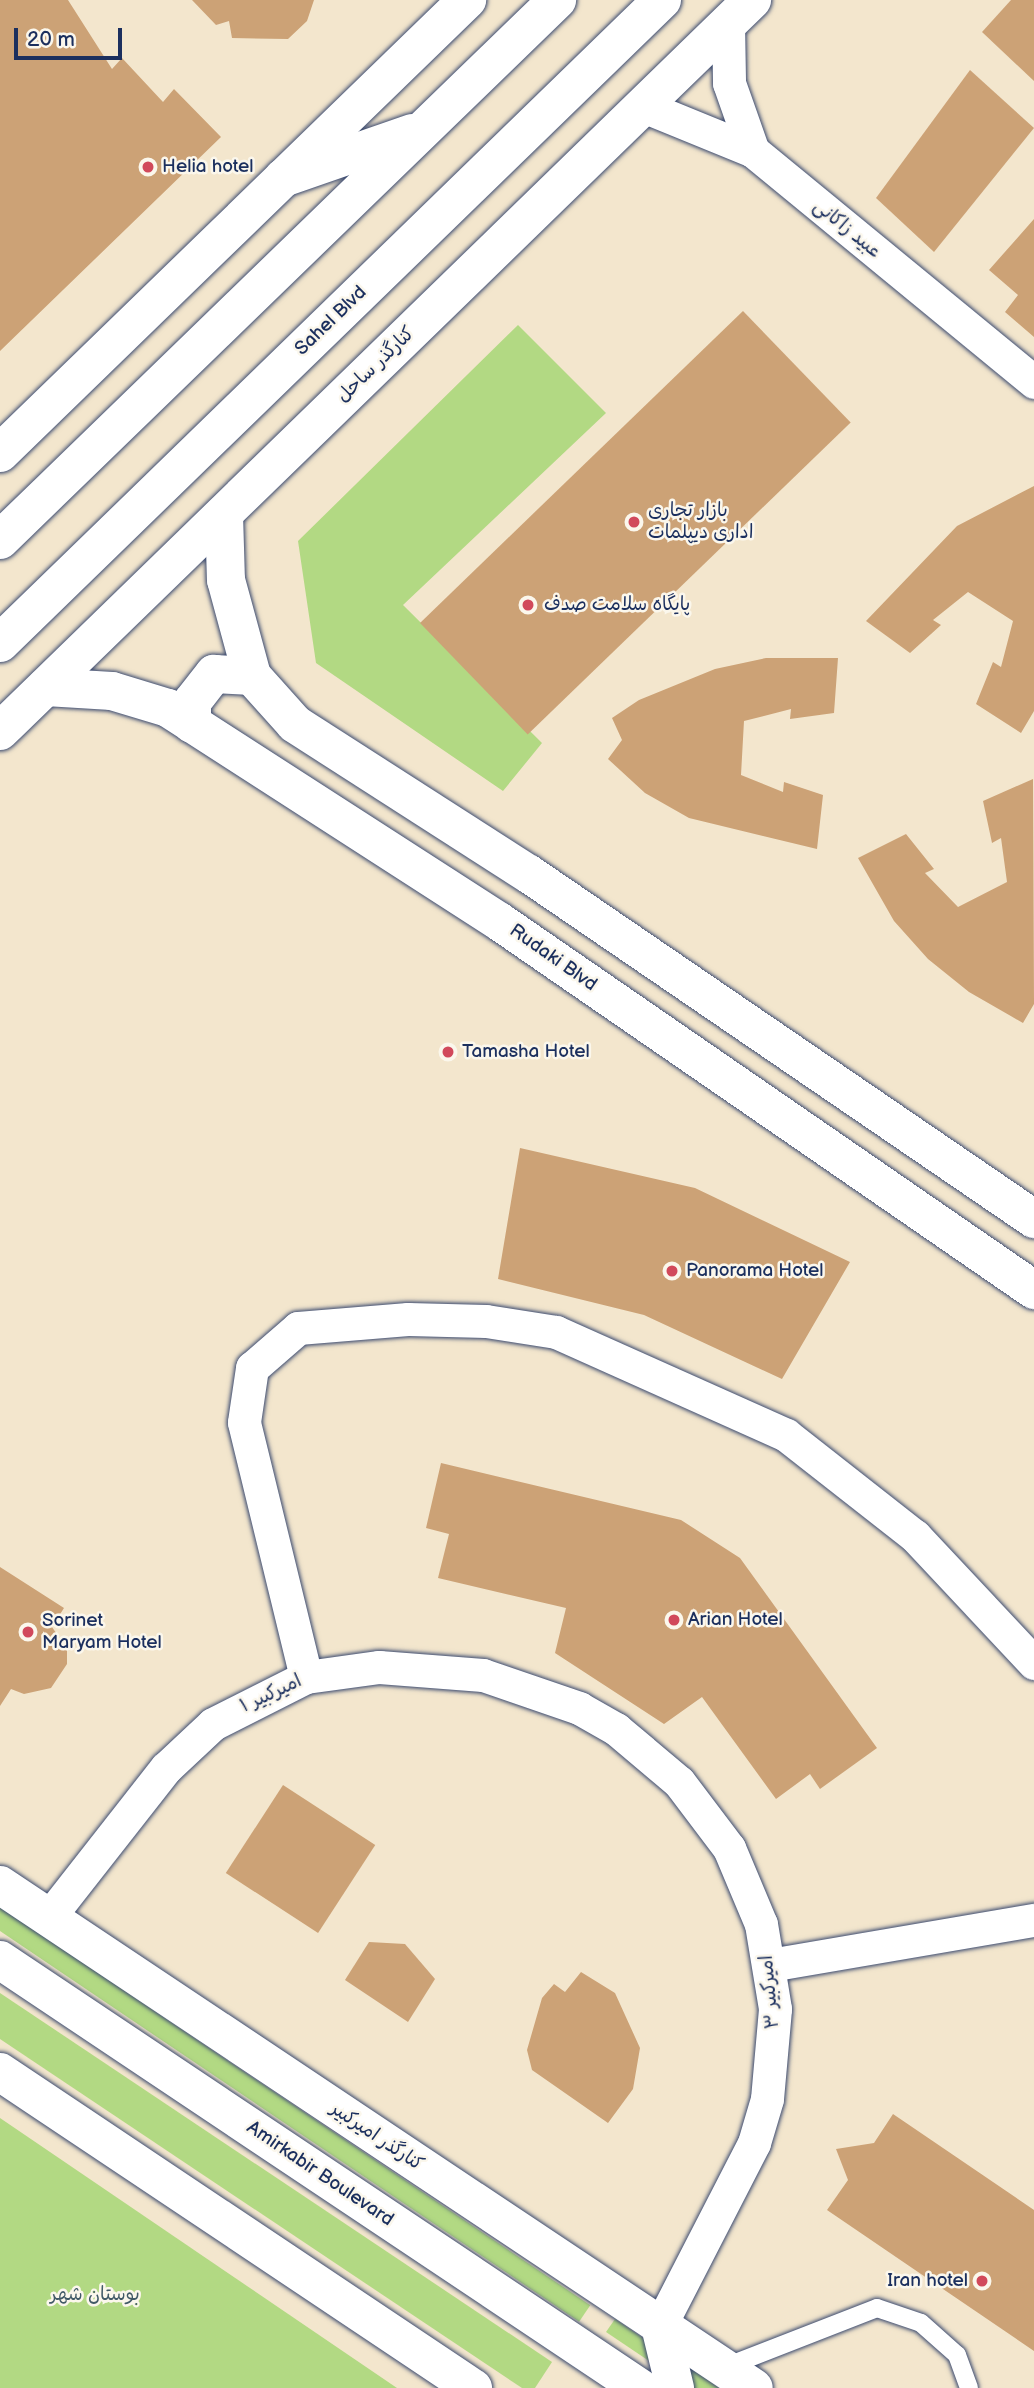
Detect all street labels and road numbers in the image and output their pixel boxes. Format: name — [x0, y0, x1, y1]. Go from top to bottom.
street label: عبید زاکانی — [809, 195, 885, 263]
street label: Sahel Blvd — [291, 281, 371, 361]
street label: کنارگذر ساحل — [332, 322, 420, 408]
street label: Rudaki Blvd — [505, 920, 601, 996]
street label: امیرکبیر ۱ — [237, 1670, 305, 1718]
street label: امیرکبیر ۳ — [755, 1954, 785, 2030]
street label: کنارگذر امیرکبیر — [326, 2098, 428, 2176]
street label: Amirkabir Boulevard — [242, 2116, 398, 2232]

